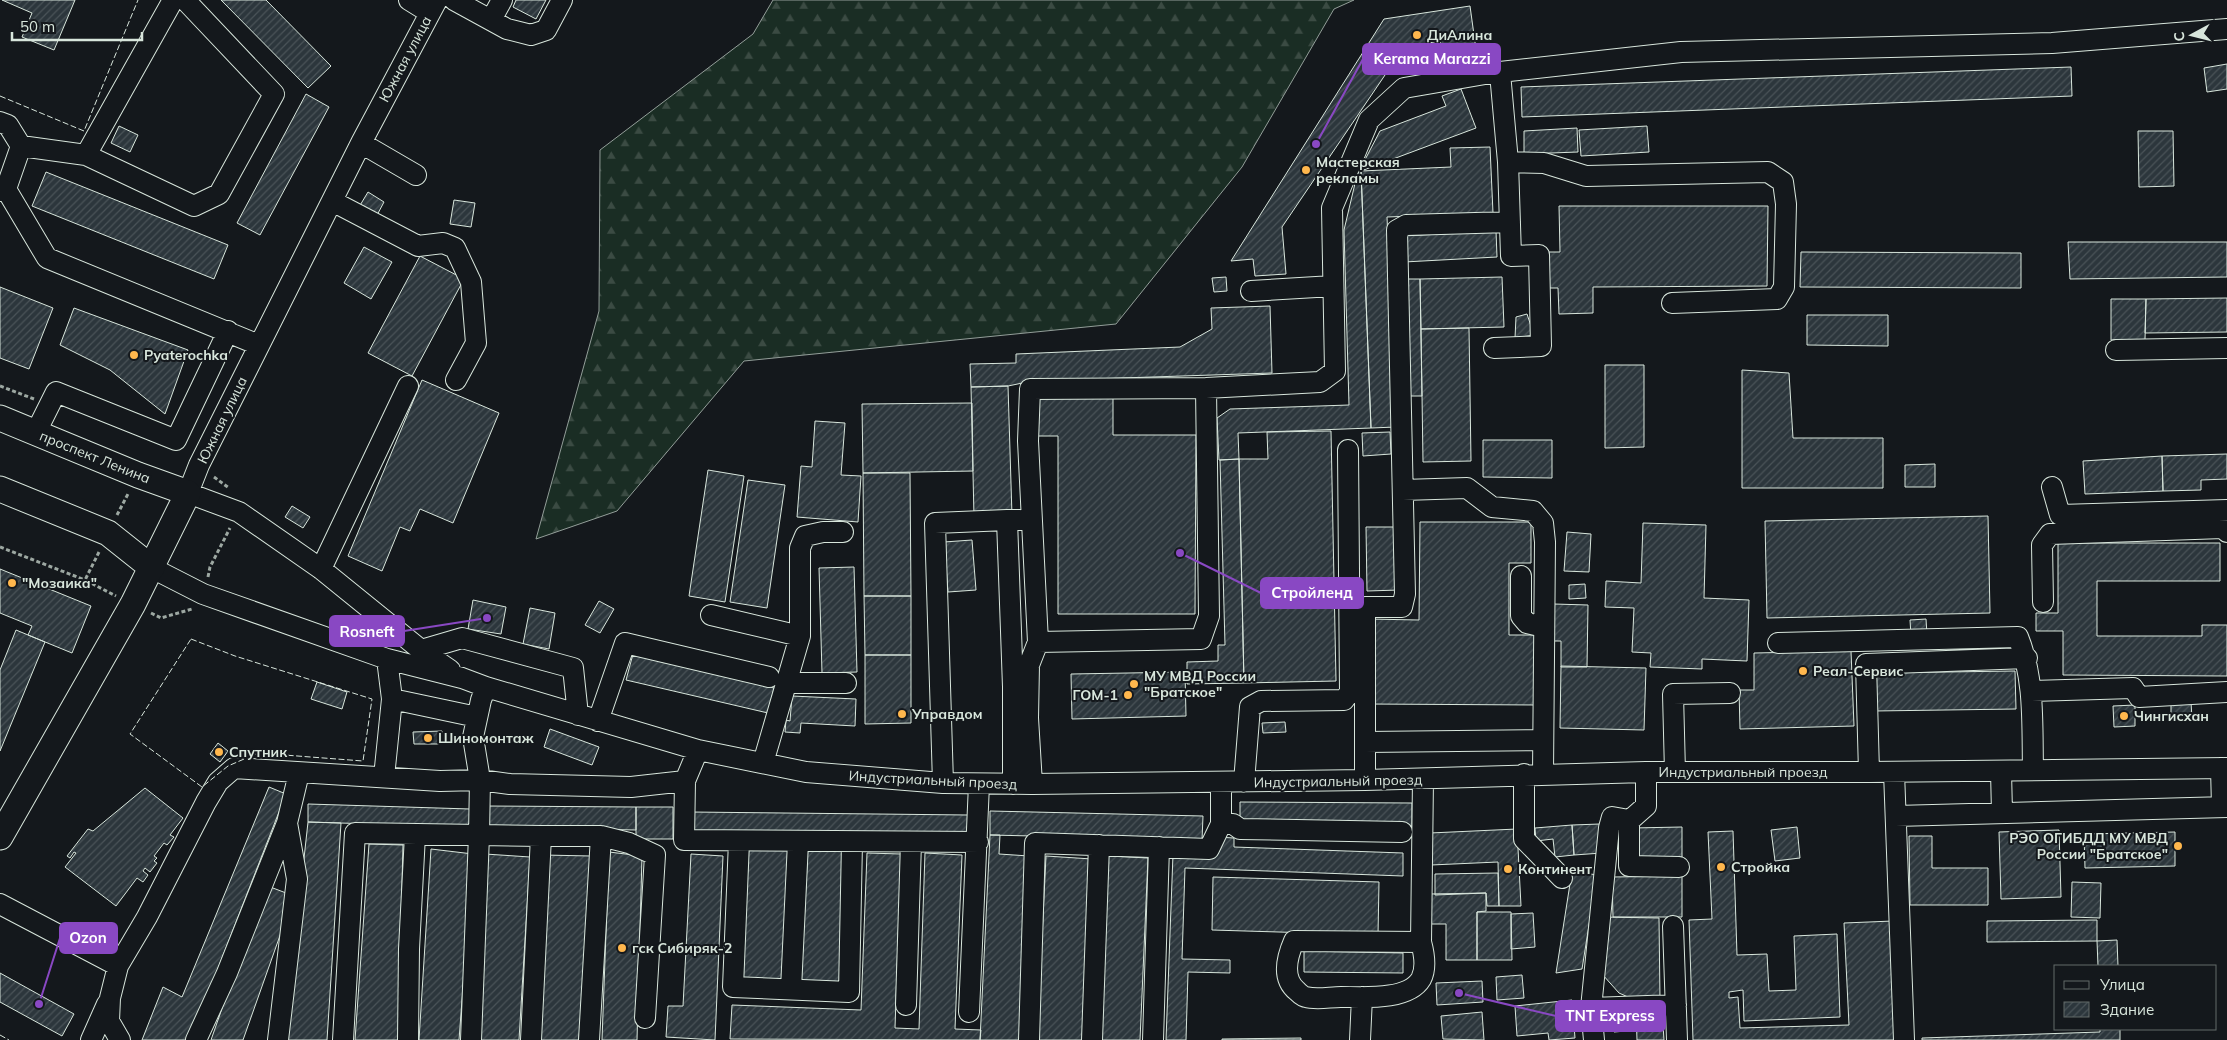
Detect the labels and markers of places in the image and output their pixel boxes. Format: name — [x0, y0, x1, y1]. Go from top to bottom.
place label: ДиАлина — [1427, 26, 1492, 44]
marker: ДиАлина — [1411, 29, 1423, 41]
callout: Kerama Marazzi — [1363, 44, 1500, 74]
place label: Мастерская рекламы — [1316, 153, 1400, 187]
marker: Мастерская рекламы — [1300, 164, 1312, 176]
place label: Pyaterochka — [144, 346, 228, 364]
marker: Pyaterochka — [128, 349, 140, 361]
place label: "Мозаика" — [22, 574, 97, 592]
marker: "Мозаика" — [6, 577, 18, 589]
callout: Стройленд — [1261, 578, 1363, 608]
callout: Rosneft — [330, 616, 404, 646]
place label: Реал-Сервис — [1813, 662, 1904, 680]
marker: Реал-Сервис — [1797, 665, 1809, 677]
place label: МУ МВД России "Братское" — [1144, 667, 1256, 701]
marker: МУ МВД России "Братское" — [1128, 678, 1140, 690]
place label: ГОМ-1 — [1072, 686, 1118, 704]
marker: ГОМ-1 — [1122, 689, 1134, 701]
place label: Управдом — [911, 705, 983, 723]
place label: Чингисхан — [2134, 707, 2209, 725]
marker: Управдом — [896, 708, 908, 720]
marker: Чингисхан — [2118, 710, 2130, 722]
place label: Шиномонтаж — [438, 729, 534, 747]
marker: Шиномонтаж — [422, 732, 434, 744]
place label: Спутник — [229, 743, 288, 761]
marker: Спутник — [213, 746, 225, 758]
place label: РЭО ОГИБДД МУ МВД России "Братское" — [2009, 829, 2168, 863]
marker: РЭО ОГИБДД МУ МВД России "Братское" — [2172, 840, 2184, 852]
place label: Стройка — [1731, 858, 1790, 876]
place label: Континент — [1518, 860, 1592, 878]
marker: Стройка — [1715, 861, 1727, 873]
marker: Континент — [1502, 863, 1514, 875]
callout: Ozon — [60, 923, 117, 953]
place label: гск Сибиряк-2 — [632, 939, 732, 957]
marker: гск Сибиряк-2 — [616, 942, 628, 954]
callout: TNT Express — [1556, 1001, 1665, 1031]

